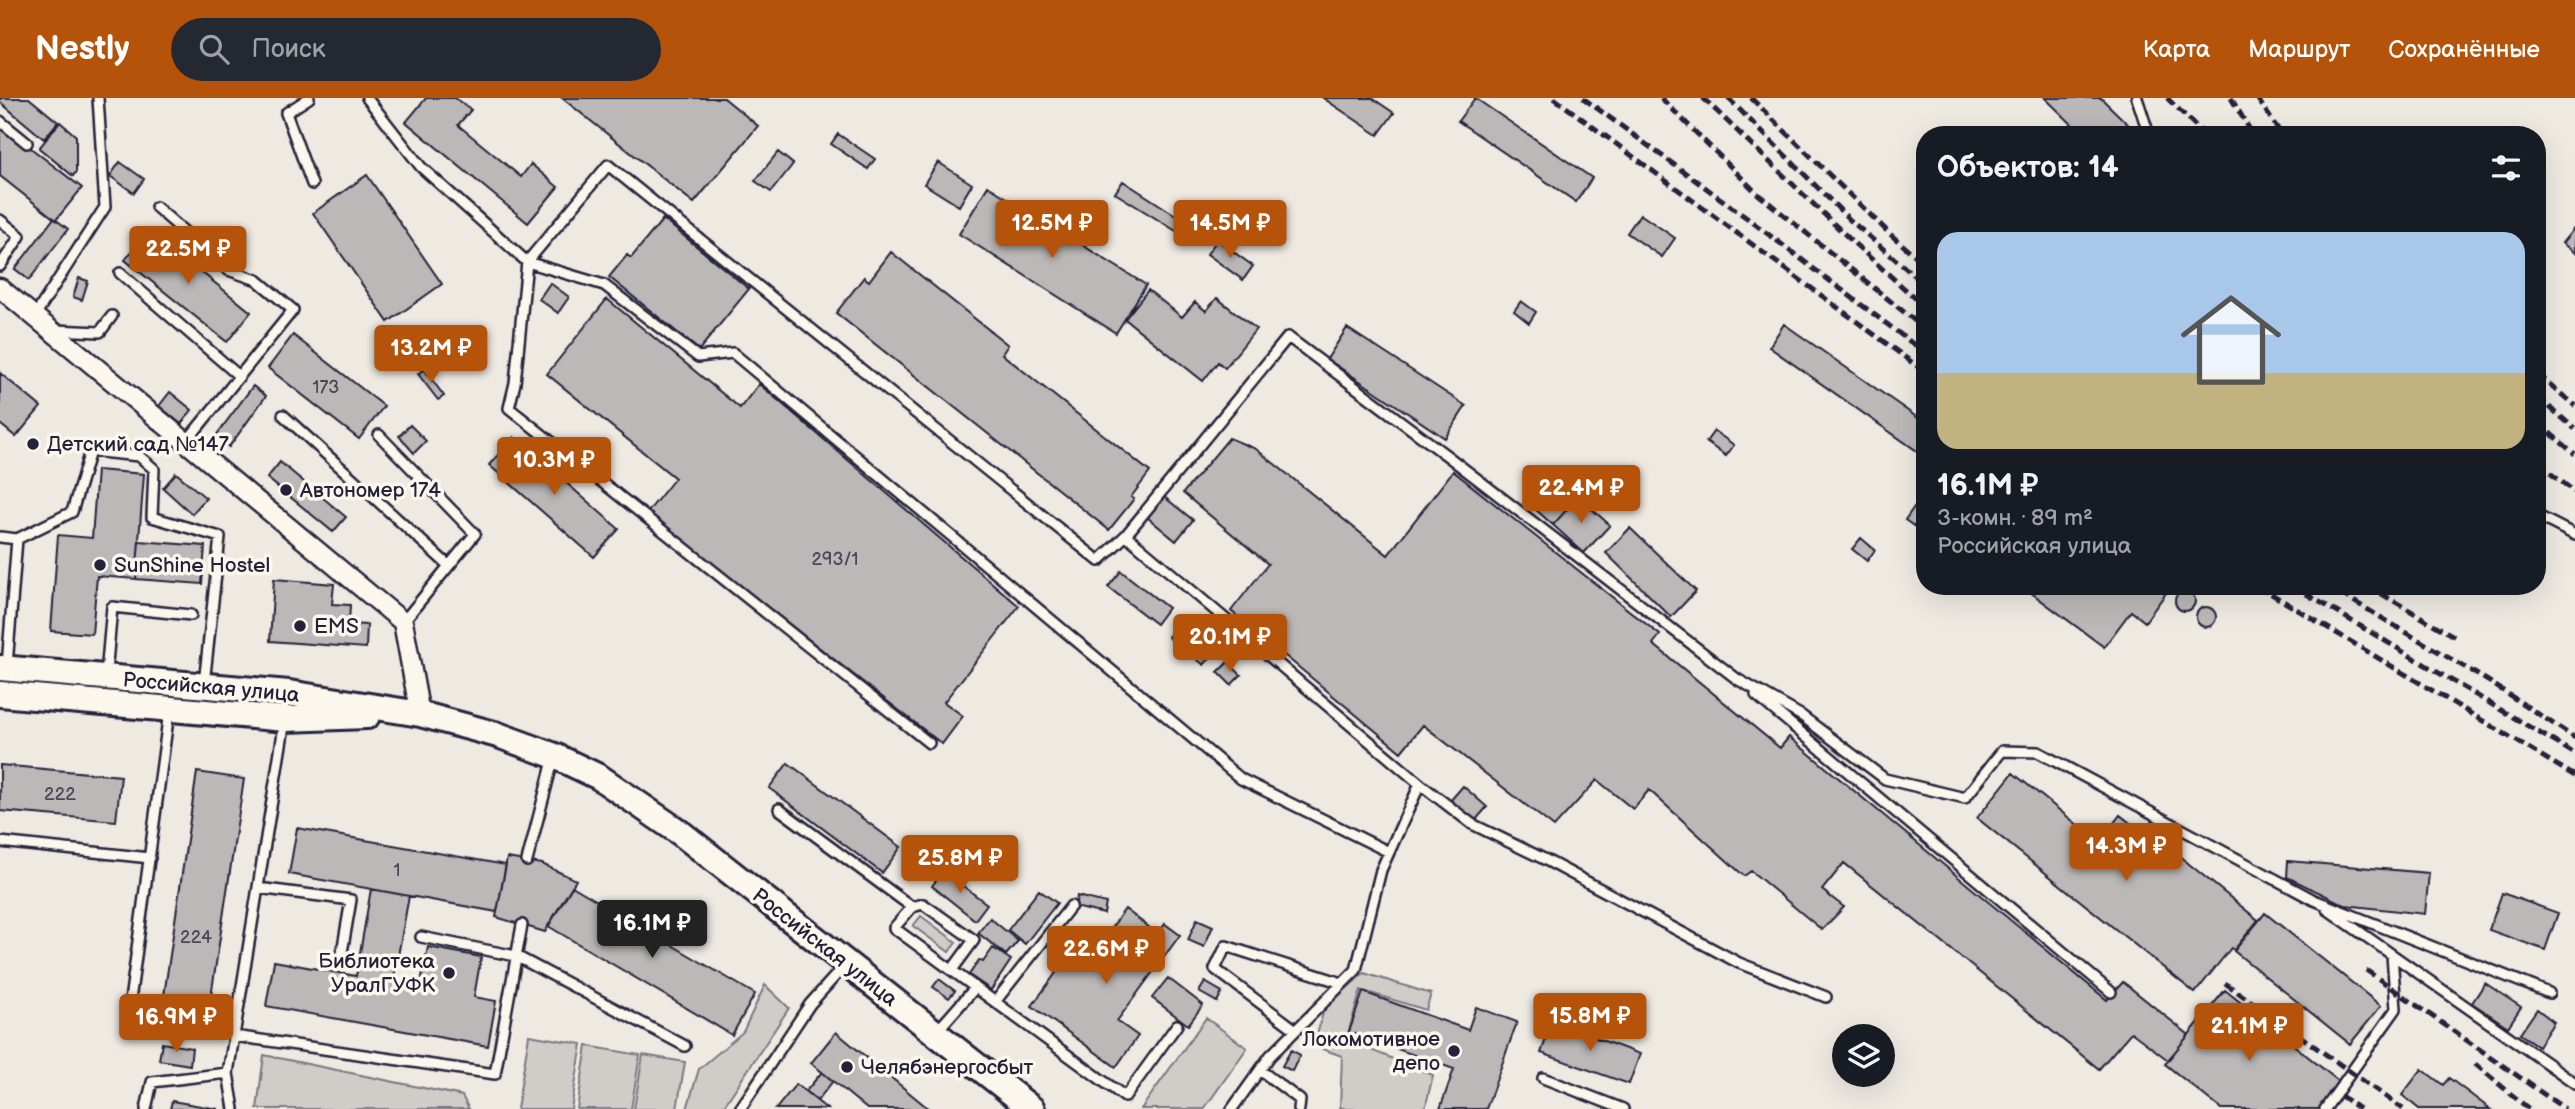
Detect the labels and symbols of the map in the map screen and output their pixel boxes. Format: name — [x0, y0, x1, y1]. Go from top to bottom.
pin: 12.5M ₽ — [987, 200, 1117, 260]
pin: 14.5M ₽ — [1165, 200, 1295, 260]
pin: 22.5M ₽ — [123, 226, 253, 286]
pin: 13.2M ₽ — [366, 326, 496, 385]
house number: 173 — [313, 377, 339, 398]
place label: Детский сад №147 — [47, 432, 229, 457]
marker: Детский сад №147 — [25, 436, 41, 452]
pin: 10.3M ₽ — [489, 438, 619, 497]
pin: 22.4M ₽ — [1516, 466, 1646, 525]
place label: Автономер 174 — [299, 478, 441, 503]
marker: Автономер 174 — [278, 482, 294, 498]
house number: 293/1 — [811, 549, 859, 570]
place label: SunShine Hostel — [114, 553, 270, 578]
marker: SunShine Hostel — [92, 557, 108, 573]
place label: EMS — [314, 614, 359, 639]
pin: 20.1M ₽ — [1165, 614, 1295, 674]
marker: EMS — [292, 618, 308, 634]
street label: Российская улица — [121, 667, 301, 708]
house number: 222 — [44, 784, 76, 805]
pin: 14.3M ₽ — [2061, 824, 2191, 883]
pin: 25.8M ₽ — [895, 836, 1025, 895]
house number: 1 — [394, 860, 400, 881]
street label: Российская улица — [747, 883, 903, 1012]
pin: 16.1M ₽ — [587, 900, 717, 960]
pin: 22.6M ₽ — [1041, 926, 1171, 986]
house number: 224 — [180, 927, 212, 948]
place label: Библиотека УралГУФК — [318, 949, 436, 998]
marker: Библиотека УралГУФК — [441, 965, 457, 981]
pin: 15.8M ₽ — [1525, 993, 1655, 1053]
pin: 16.9M ₽ — [111, 995, 241, 1054]
pin: 21.1M ₽ — [2184, 1004, 2314, 1063]
place label: Локомотивное депо — [1302, 1027, 1440, 1076]
marker: Локомотивное депо — [1446, 1043, 1462, 1059]
place label: Челябэнергосбыт — [861, 1055, 1034, 1080]
marker: Челябэнергосбыт — [839, 1059, 855, 1075]

